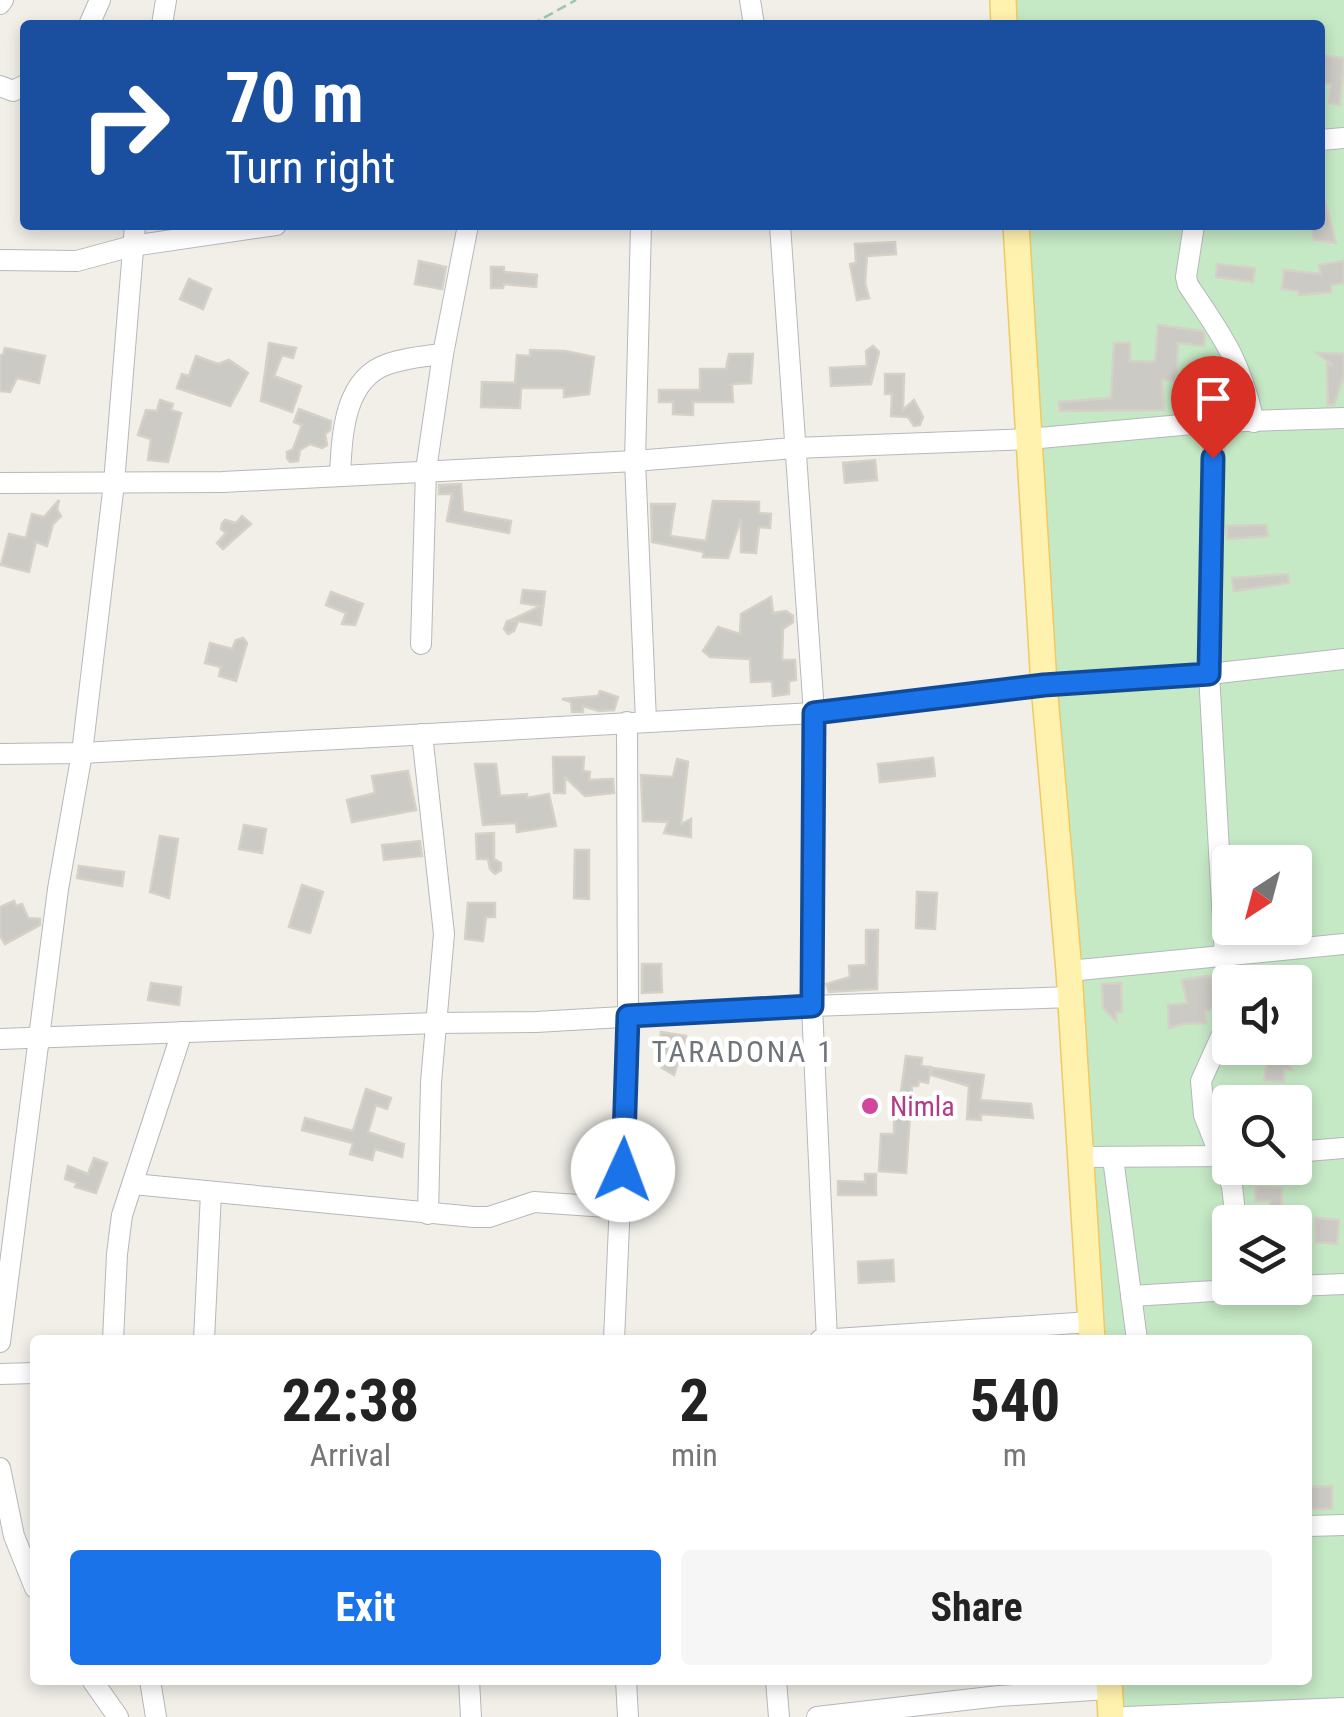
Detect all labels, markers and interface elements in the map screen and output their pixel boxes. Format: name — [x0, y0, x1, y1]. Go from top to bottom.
text: 70 m — [225, 57, 364, 139]
icon: right — [60, 60, 190, 190]
text: Turn right — [225, 141, 395, 194]
pin — [1171, 356, 1256, 459]
icon: arrive — [1186, 371, 1241, 426]
north arrow — [1212, 845, 1312, 945]
map controls — [1212, 845, 1312, 1305]
button: sound — [1212, 965, 1312, 1065]
district label: TARADONA 1 — [652, 1034, 834, 1069]
button: search — [1212, 1085, 1312, 1185]
place label: Nimla — [890, 1090, 955, 1123]
marker: Nimla — [859, 1095, 881, 1117]
position arrow — [571, 1118, 675, 1222]
button: layers — [1212, 1205, 1312, 1305]
text: 22:38 — [282, 1365, 419, 1436]
text: 2 — [679, 1365, 710, 1436]
text: 540 — [969, 1365, 1060, 1436]
text: Arrival — [310, 1436, 391, 1474]
text: min — [671, 1436, 718, 1474]
text: m — [1003, 1436, 1027, 1474]
button: Exit — [70, 1550, 661, 1665]
button: Share — [681, 1550, 1272, 1665]

